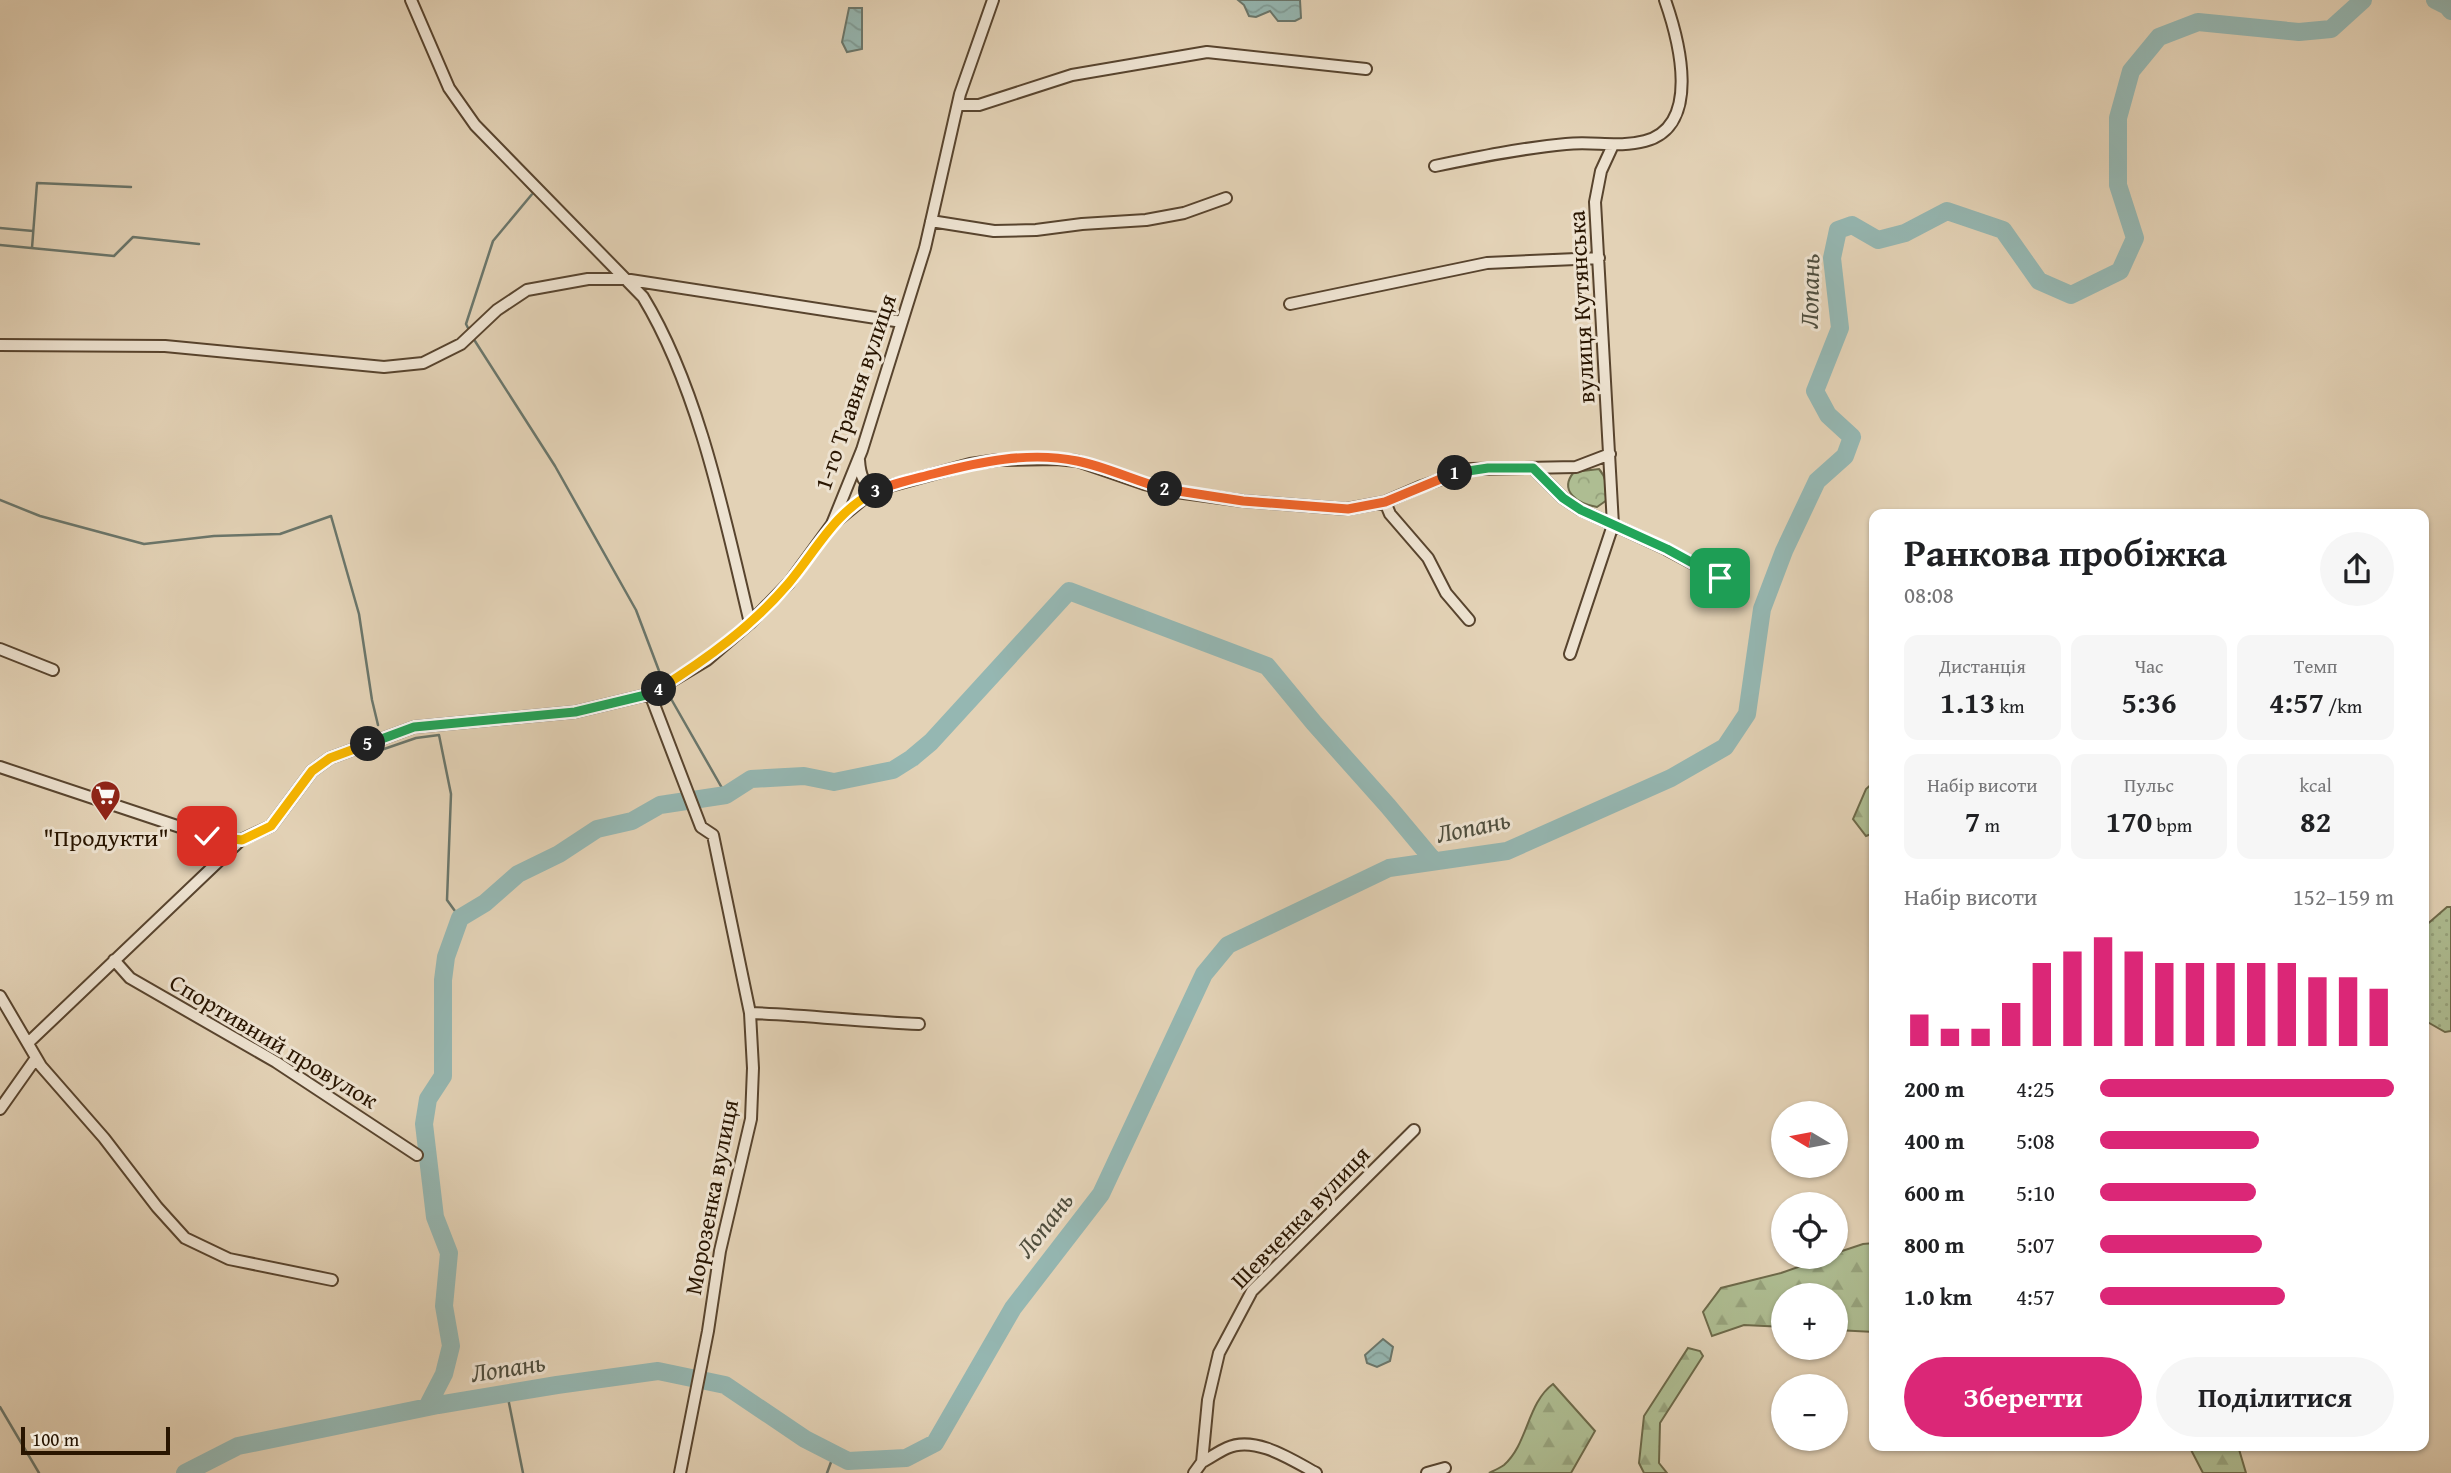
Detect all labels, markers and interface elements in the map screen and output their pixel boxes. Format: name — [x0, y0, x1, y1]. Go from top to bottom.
street label: вулиця Кутянська — [1558, 209, 1604, 404]
water label: Лопань — [1789, 253, 1829, 329]
street label: 1-го Травня вулиця — [805, 289, 905, 495]
pin: 1 — [1438, 456, 1472, 490]
text: 1 — [1450, 458, 1459, 486]
pin: 2 — [1148, 472, 1182, 506]
pin: 3 — [858, 474, 894, 508]
text: 2 — [1160, 474, 1169, 502]
text: 3 — [871, 476, 880, 504]
text: Ранкова пробіжка — [1904, 524, 2227, 580]
button: share — [2320, 532, 2394, 606]
pin — [1690, 548, 1750, 608]
icon: arrive — [1701, 559, 1739, 597]
text: 08:08 — [1904, 578, 1954, 611]
text: Дистанція — [1939, 652, 2026, 680]
text: Час — [2134, 652, 2164, 680]
text: Темп — [2294, 652, 2338, 680]
pin: 4 — [642, 672, 676, 706]
text: 4 — [654, 674, 663, 702]
text: 1.13 — [1940, 680, 1995, 724]
text: 5:36 — [2121, 680, 2177, 724]
text: 4:57 — [2269, 680, 2324, 724]
text: km — [1995, 692, 2025, 720]
text: /km — [2324, 692, 2362, 720]
pin: 5 — [350, 726, 386, 762]
text: 5 — [363, 729, 372, 757]
text: Набір висоти — [1927, 771, 2037, 799]
text: Пульс — [2124, 771, 2174, 799]
text: kcal — [2299, 771, 2332, 799]
supermarket icon: "Продукти" — [89, 778, 123, 822]
water label: Лопань — [1432, 799, 1514, 853]
text: 7 — [1965, 799, 1980, 843]
text: 170 — [2106, 799, 2152, 843]
text: 82 — [2300, 799, 2331, 843]
pin — [177, 806, 237, 866]
text: m — [1980, 811, 2000, 839]
text: bpm — [2152, 811, 2192, 839]
icon: check — [188, 817, 226, 855]
place label: "Продукти" — [43, 820, 169, 855]
text: Набір висоти — [1904, 880, 2038, 913]
text: 152–159 m — [2293, 880, 2394, 913]
street label: Спортивний провулок — [163, 965, 385, 1117]
text: 200 m — [1904, 1072, 1965, 1105]
text: 4:25 — [2016, 1072, 2055, 1105]
street label: Морозенка вулиця — [675, 1096, 747, 1298]
north arrow — [1771, 1101, 1848, 1178]
map controls — [1771, 1101, 1848, 1451]
text: 400 m — [1904, 1124, 1965, 1157]
text: 5:08 — [2016, 1124, 2055, 1157]
street label: Шевченка вулиця — [1222, 1137, 1378, 1297]
text: 600 m — [1904, 1176, 1965, 1209]
text: 5:10 — [2016, 1176, 2055, 1209]
water label: Лопань — [1005, 1182, 1083, 1266]
button: locate — [1771, 1192, 1848, 1269]
text: 800 m — [1904, 1228, 1965, 1261]
text: 5:07 — [2016, 1228, 2055, 1261]
text: 1.0 km — [1904, 1280, 1972, 1313]
text: 4:57 — [2016, 1280, 2055, 1313]
button: + — [1771, 1283, 1848, 1360]
water label: Лопань — [468, 1342, 548, 1392]
button: Зберегти — [1904, 1357, 2142, 1437]
button: Поділитися — [2156, 1357, 2394, 1437]
button: − — [1771, 1374, 1848, 1451]
scale bar — [21, 1424, 170, 1456]
text: 100 m — [32, 1425, 79, 1453]

